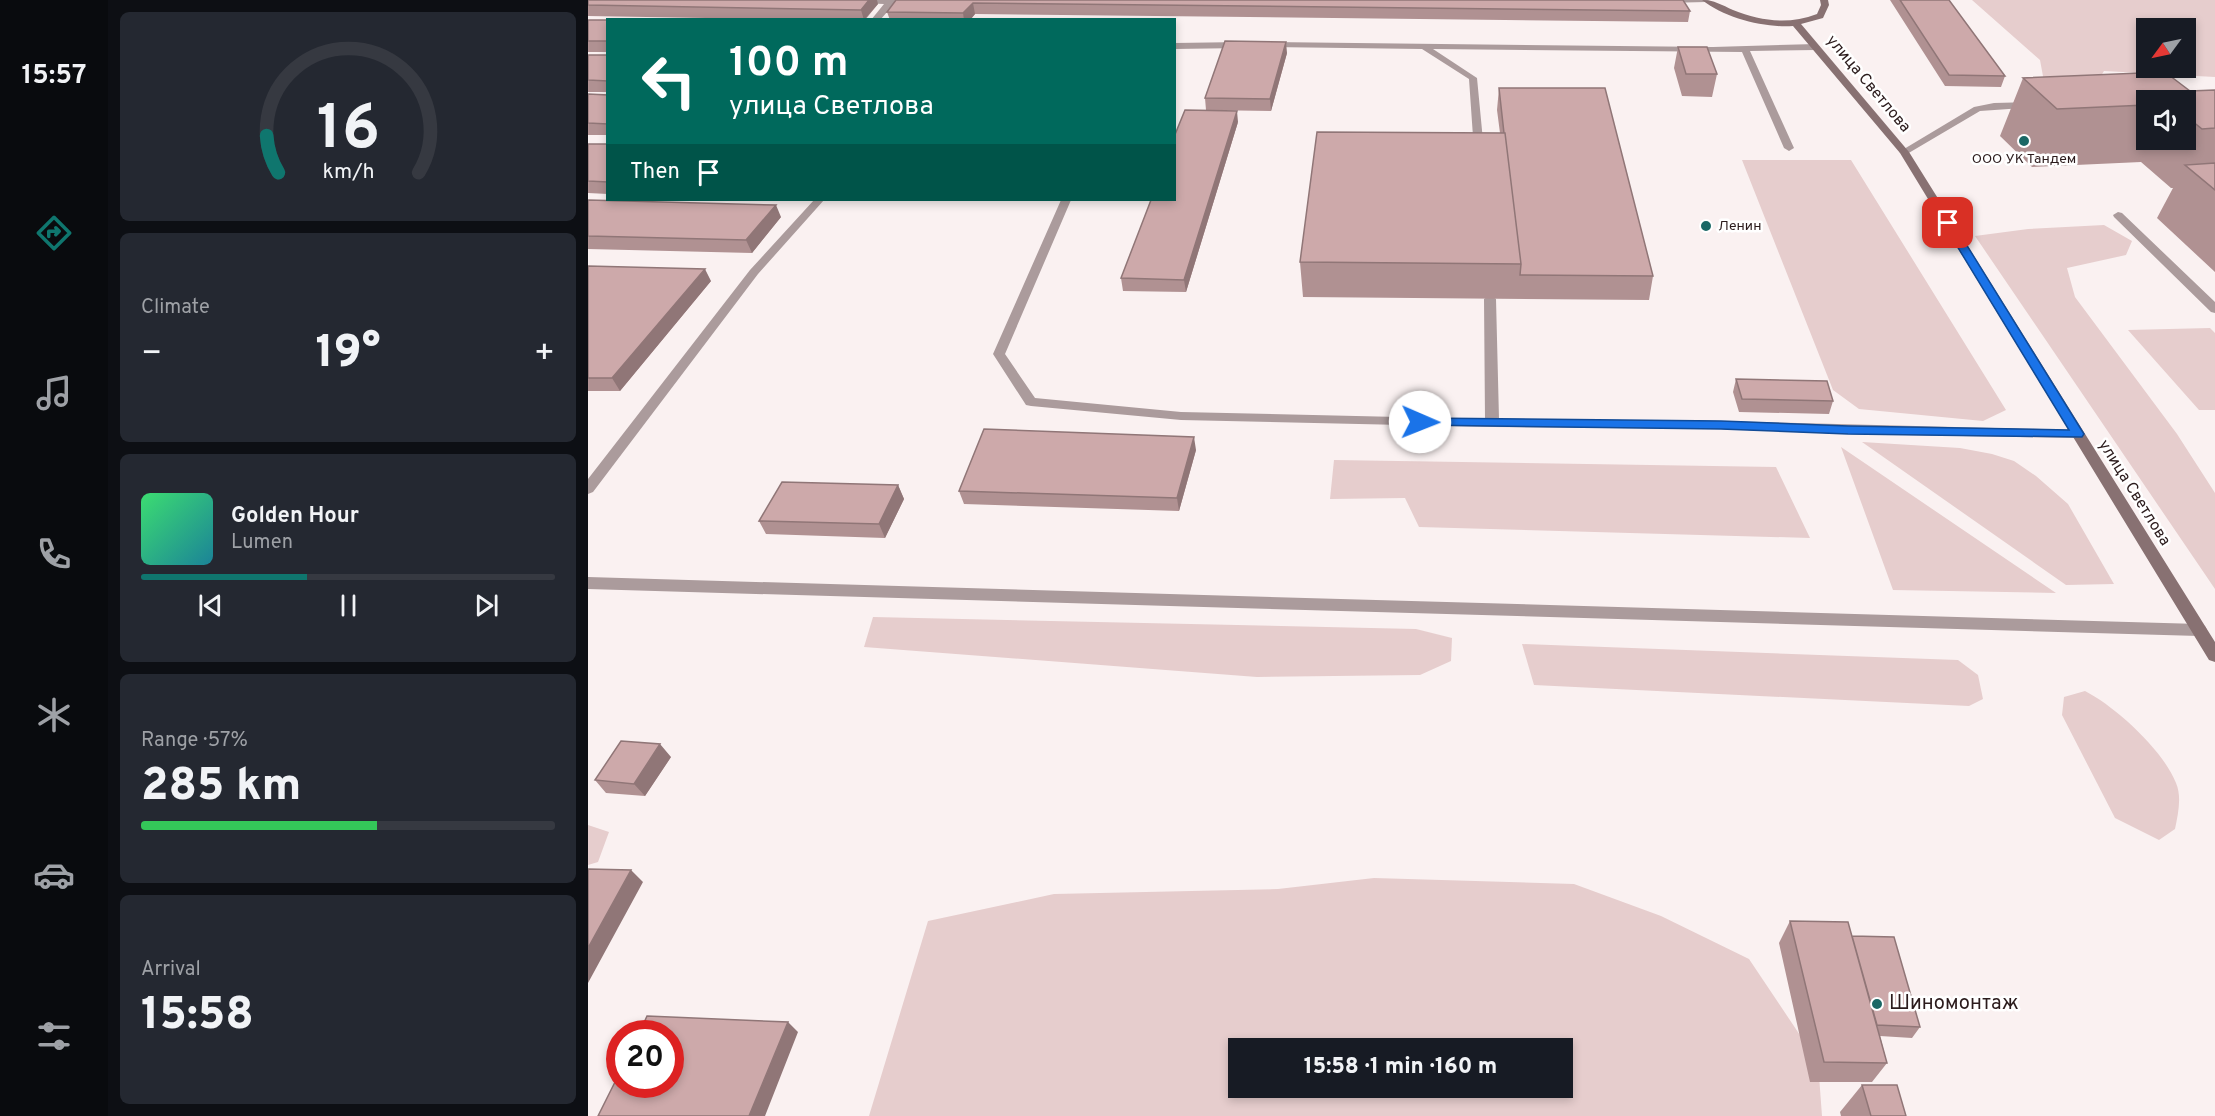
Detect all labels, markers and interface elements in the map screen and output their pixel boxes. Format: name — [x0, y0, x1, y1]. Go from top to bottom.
north arrow — [2136, 18, 2196, 78]
map controls — [2136, 18, 2196, 150]
street label: улица Светлова — [1821, 31, 1915, 137]
text: 100 m — [729, 38, 848, 91]
icon: left — [630, 42, 708, 120]
text: 15:57 — [22, 59, 86, 93]
text: улица Светлова — [729, 90, 934, 124]
button: sound — [2136, 90, 2196, 150]
text: 16 — [316, 93, 380, 172]
marker: ООО УК Тандем — [2017, 134, 2031, 148]
place label: ООО УК Тандем — [1972, 151, 2076, 168]
icon: arrive — [692, 156, 725, 189]
text: Then — [630, 159, 680, 186]
text: km/h — [322, 160, 374, 187]
pin — [1922, 197, 1973, 248]
icon: arrive — [1931, 206, 1964, 239]
icon: directions — [33, 212, 75, 254]
place label: Ленин — [1718, 218, 1761, 235]
marker: Ленин — [1699, 219, 1713, 233]
text: Climate — [141, 295, 210, 321]
text: 19° — [315, 326, 381, 383]
text: − — [141, 334, 162, 376]
text: + — [534, 334, 555, 376]
icon: music — [33, 372, 75, 414]
position arrow — [1388, 390, 1452, 454]
street label: улица Светлова — [2093, 436, 2175, 550]
text: Golden Hour — [231, 503, 359, 530]
text: Lumen — [231, 530, 293, 556]
icon: phone — [33, 533, 75, 575]
icon: previous — [194, 589, 227, 622]
icon: pause — [332, 589, 365, 622]
icon: next — [470, 589, 503, 622]
icon: climate — [33, 694, 75, 736]
text: Range · 57% — [141, 728, 248, 754]
text: 285 km — [141, 759, 301, 816]
icon: car — [33, 854, 75, 896]
text: Arrival — [141, 957, 201, 983]
text: 15:58 — [141, 988, 254, 1045]
place label: Шиномонтаж — [1889, 991, 2019, 1017]
marker: Шиномонтаж — [1870, 997, 1884, 1011]
icon: filters — [33, 1015, 75, 1057]
speed limit sign: 20 — [606, 1020, 684, 1098]
text: 15:58 · 1 min · 160 m — [1304, 1054, 1497, 1081]

